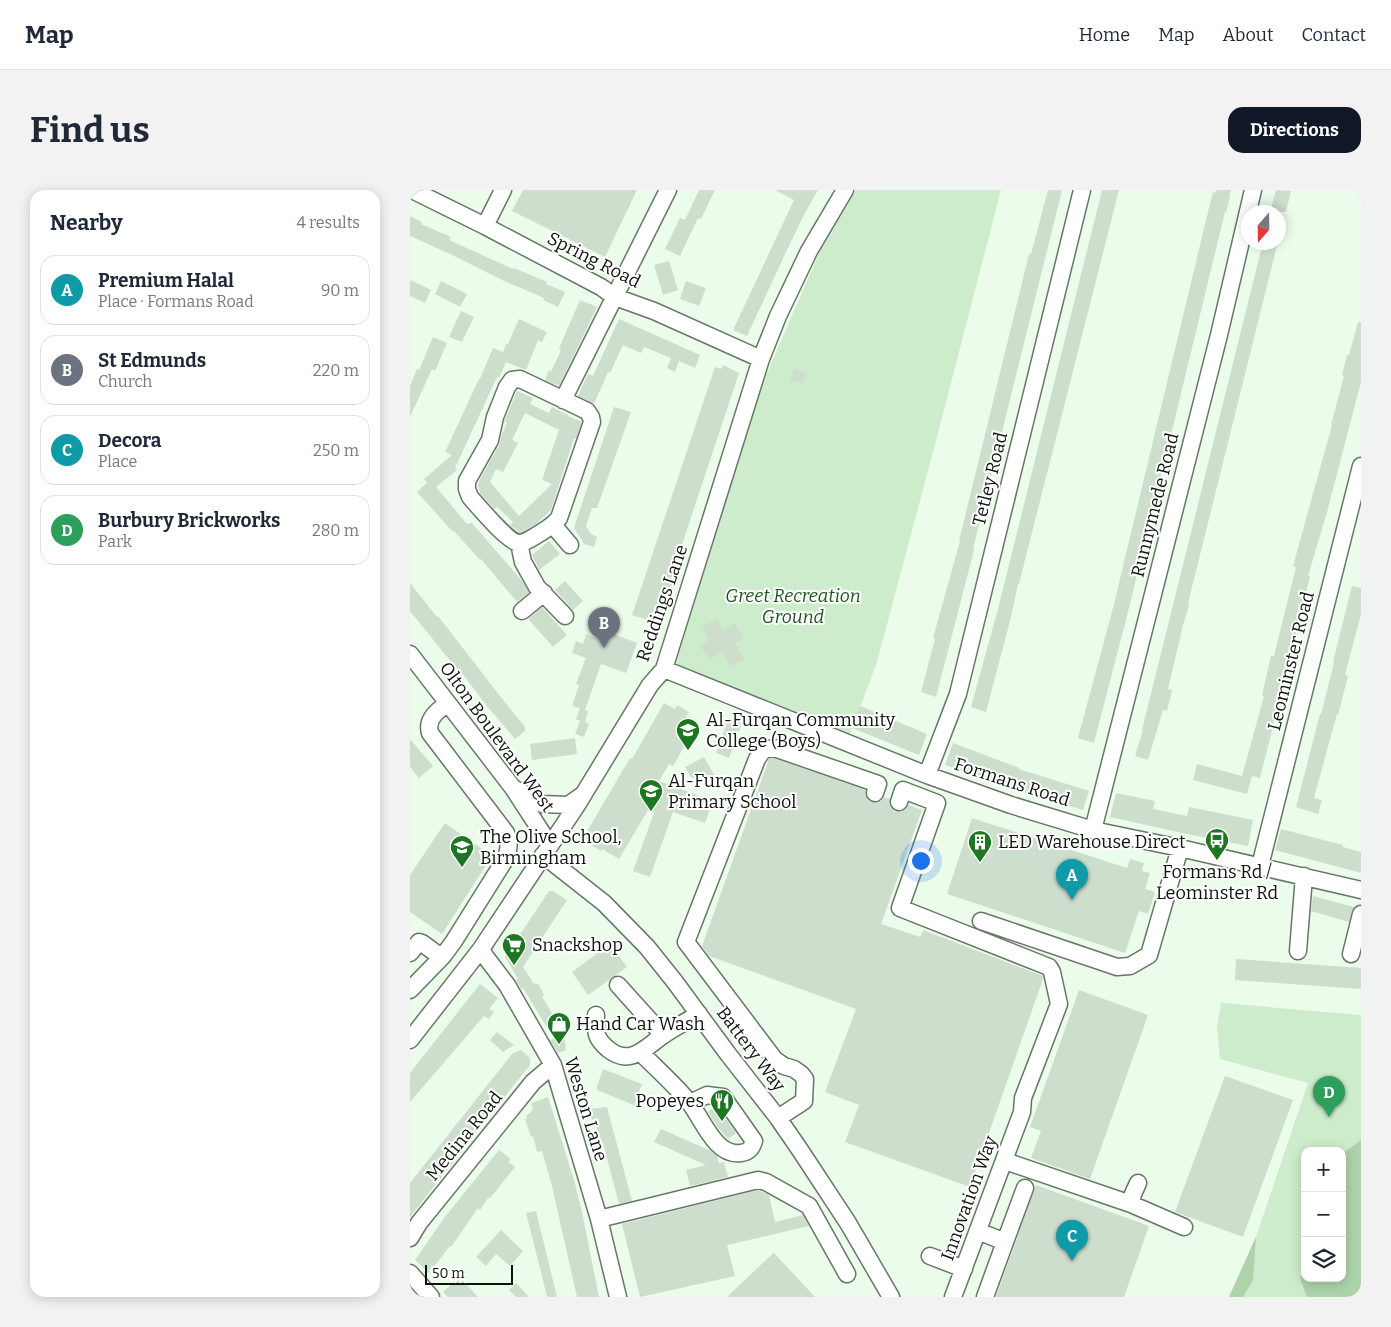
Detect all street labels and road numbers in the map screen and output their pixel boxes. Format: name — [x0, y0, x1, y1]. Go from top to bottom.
street label: Spring Road — [544, 227, 644, 293]
street label: Tetley Road — [968, 430, 1012, 528]
street label: Runnymede Road — [1126, 430, 1184, 579]
street label: Reddings Lane — [632, 542, 692, 664]
street label: Leominster Road — [1263, 589, 1319, 733]
street label: Olton Boulevard West — [435, 658, 559, 817]
street label: Formans Road — [951, 753, 1073, 811]
street label: Battery Way — [712, 1002, 790, 1096]
street label: Weston Lane — [560, 1054, 612, 1164]
street label: Medina Road — [421, 1087, 507, 1185]
street label: Innovation Way — [936, 1132, 1002, 1263]

